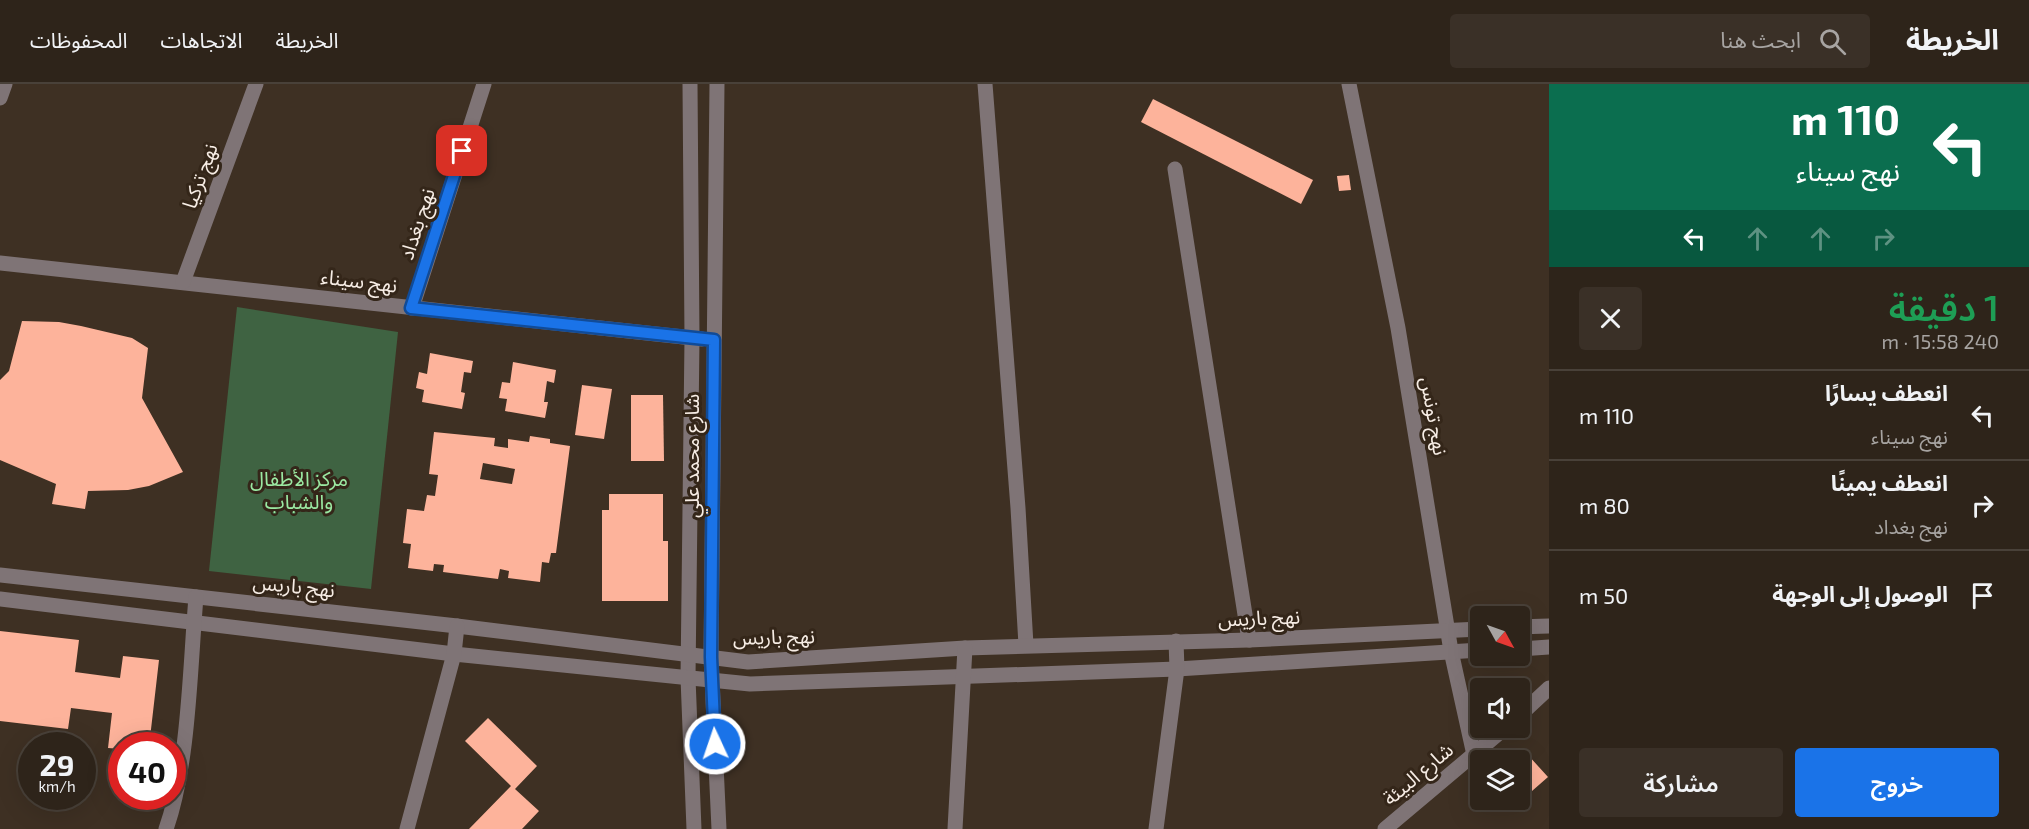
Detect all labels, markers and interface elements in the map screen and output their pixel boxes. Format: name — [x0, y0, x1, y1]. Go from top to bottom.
search box — [1450, 14, 1870, 68]
text: الخريطة — [1906, 22, 1999, 56]
icon: search — [1816, 25, 1849, 58]
text: ابحث هنا — [1720, 26, 1801, 52]
text: المحفوظات — [30, 27, 127, 52]
text: الاتجاهات — [160, 27, 242, 52]
text: الخريطة — [275, 27, 338, 52]
text: 110 m — [1791, 93, 1900, 143]
icon: left — [1921, 108, 1999, 186]
pin — [436, 125, 487, 176]
icon: arrive — [445, 134, 478, 167]
street label: نهج تركيا — [176, 140, 226, 213]
text: نهج سيناء — [1796, 154, 1900, 186]
street label: نهج بغداد — [393, 185, 443, 264]
icon: left — [1678, 222, 1711, 255]
icon: ahead — [1741, 222, 1774, 255]
icon: ahead — [1804, 222, 1837, 255]
icon: right — [1867, 222, 1900, 255]
street label: نهج سيناء — [319, 263, 399, 301]
text: 1 دقيقة — [1889, 285, 1999, 328]
button: close — [1579, 287, 1642, 350]
text: 240 m · 15:58 — [1882, 329, 1999, 353]
street label: نهج تونس — [1412, 375, 1454, 458]
text: انعطف يسارًا — [1825, 379, 1948, 405]
street label: شارع محمد علي — [679, 394, 708, 518]
icon: left — [1966, 399, 1999, 432]
text: 110 m — [1579, 402, 1634, 428]
text: نهج سيناء — [1871, 424, 1948, 448]
park label: مركز الأطفال والشباب — [250, 466, 348, 514]
text: انعطف يمينًا — [1831, 469, 1948, 495]
icon: right — [1966, 489, 1999, 522]
text: 80 m — [1579, 492, 1630, 518]
text: نهج بغداد — [1874, 514, 1948, 538]
street label: نهج باريس — [252, 569, 336, 605]
icon: arrive — [1966, 579, 1999, 612]
text: الوصول إلى الوجهة — [1772, 580, 1948, 606]
text: 50 m — [1579, 582, 1628, 608]
street label: نهج باريس — [1217, 604, 1301, 634]
north arrow — [1470, 606, 1530, 666]
map controls — [1470, 606, 1530, 810]
street label: نهج باريس — [733, 623, 815, 653]
button: sound — [1470, 678, 1530, 738]
position arrow — [683, 712, 747, 776]
speed limit sign: 40 — [108, 732, 186, 810]
street label: شارع البيئة — [1377, 737, 1460, 813]
text: 29 — [39, 746, 75, 782]
button: مشاركة — [1579, 748, 1783, 817]
button: خروج — [1795, 748, 1999, 817]
button: layers — [1470, 750, 1530, 810]
text: km/h — [38, 777, 76, 795]

